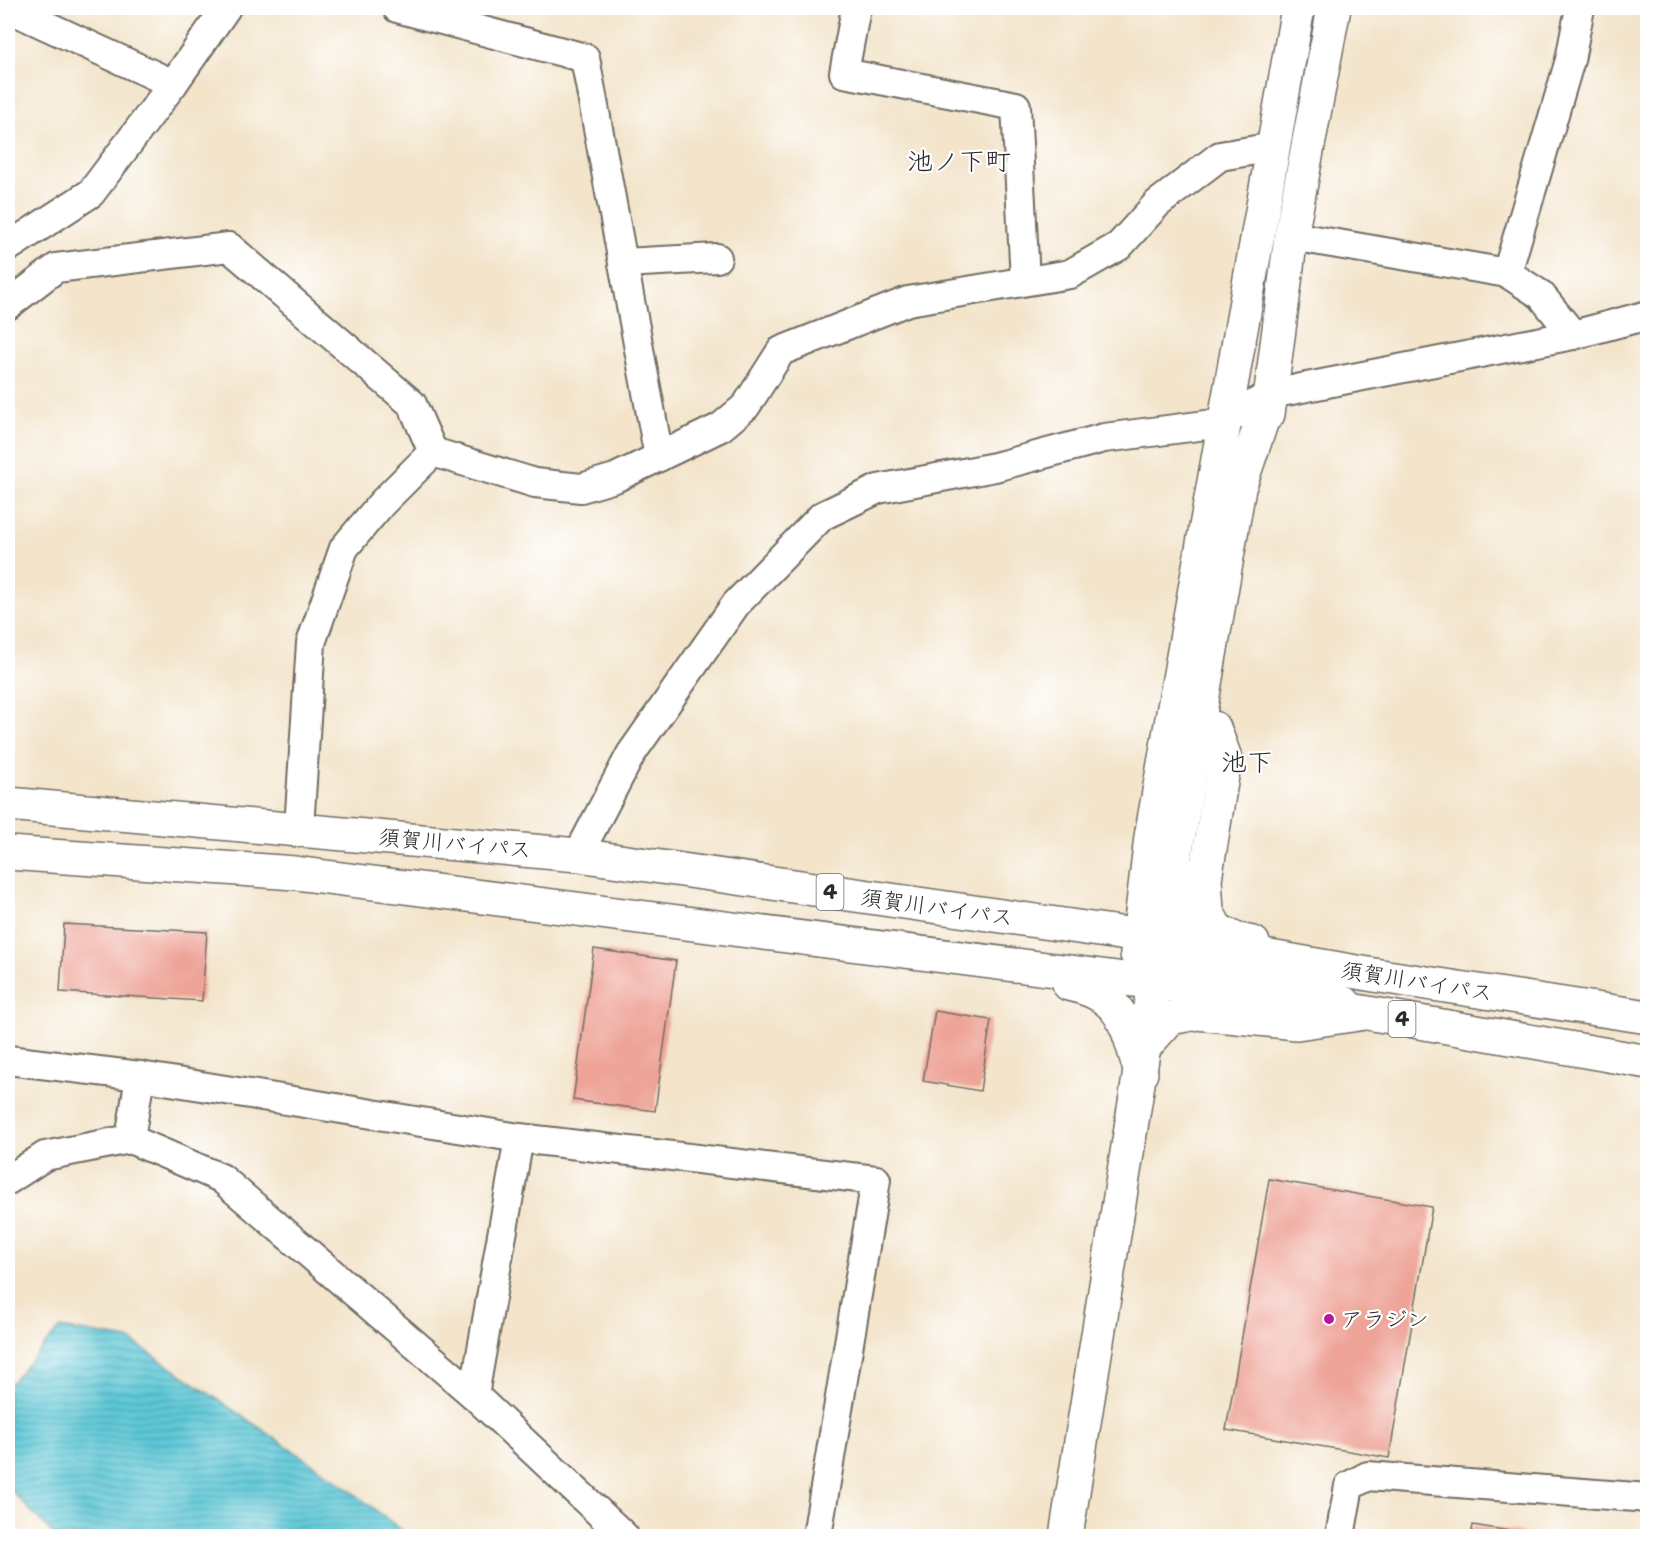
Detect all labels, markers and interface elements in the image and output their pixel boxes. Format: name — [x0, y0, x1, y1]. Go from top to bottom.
district label: 池ノ下町 — [907, 143, 1011, 178]
district label: 池下 — [1221, 744, 1273, 779]
street label: 須賀川バイパス — [377, 822, 533, 865]
road number: 4 — [816, 874, 844, 910]
street label: 須賀川バイパス — [859, 882, 1015, 933]
street label: 須賀川バイパス — [1339, 955, 1495, 1008]
road number: 4 — [1388, 1001, 1416, 1037]
place label: アラジン — [1341, 1305, 1429, 1334]
marker: アラジン — [1322, 1312, 1336, 1326]

